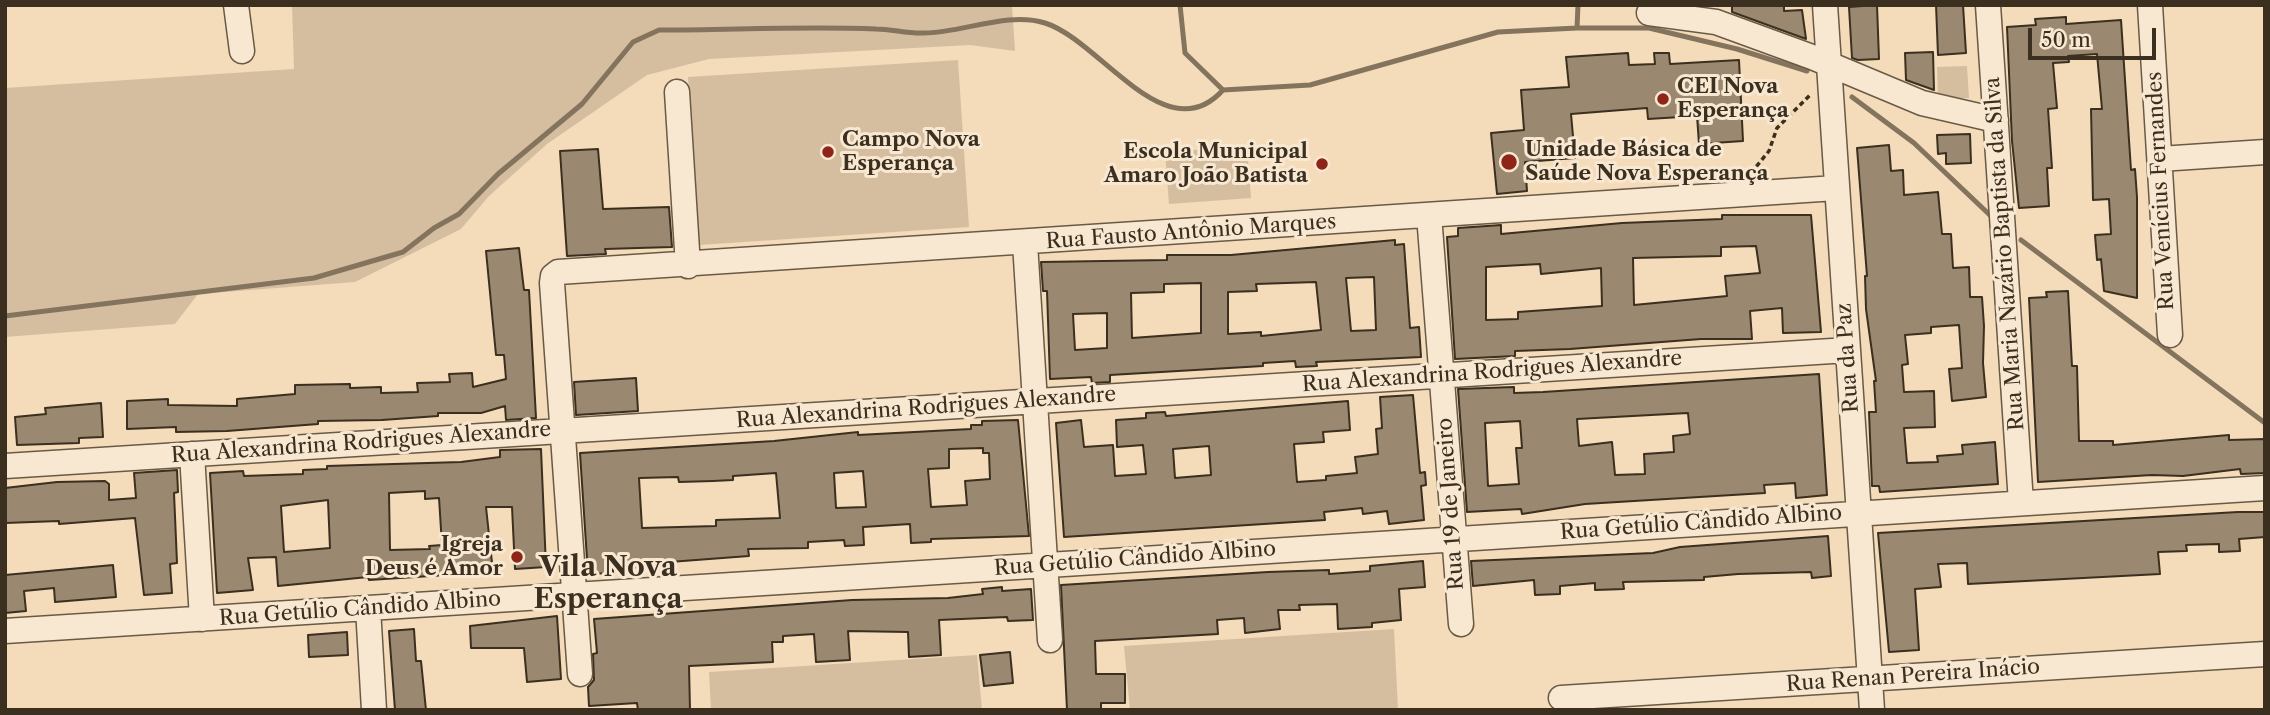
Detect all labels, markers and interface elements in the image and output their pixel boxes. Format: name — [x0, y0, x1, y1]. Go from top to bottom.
scale bar — [2032, 14, 2160, 58]
text: 50 m — [2041, 27, 2091, 52]
street label: Rua Venícius Fernandes — [2142, 71, 2180, 311]
place label: CEI Nova Esperança — [1677, 74, 1789, 124]
street label: Rua Maria Nazário Baptista da Silva — [1980, 76, 2030, 432]
marker: CEI Nova Esperança — [1655, 91, 1671, 107]
place label: Campo Nova Esperança — [842, 127, 980, 177]
place label: Unidade Básica de Saúde Nova Esperança — [1525, 137, 1769, 187]
place label: Escola Municipal Amaro João Batista — [1104, 139, 1308, 189]
marker: Campo Nova Esperança — [820, 144, 836, 160]
marker: Unidade Básica de Saúde Nova Esperança — [1499, 152, 1519, 172]
marker: Escola Municipal Amaro João Batista — [1314, 156, 1330, 172]
street label: Rua Fausto Antônio Marques — [1045, 209, 1337, 255]
street label: Rua da Paz — [1832, 302, 1864, 414]
street label: Rua Alexandrina Rodrigues Alexandre — [1301, 346, 1683, 398]
street label: Rua Alexandrina Rodrigues Alexandre — [735, 382, 1117, 434]
street label: Rua Alexandrina Rodrigues Alexandre — [170, 417, 552, 469]
street label: Rua 19 de Janeiro — [1432, 417, 1470, 591]
street label: Rua Getúlio Cândido Albino — [1559, 501, 1843, 545]
place label: Igreja Deus é Amor — [365, 532, 503, 582]
street label: Rua Getúlio Cândido Albino — [993, 537, 1277, 581]
marker: Igreja Deus é Amor — [509, 549, 525, 565]
district label: Vila Nova Esperança — [533, 551, 683, 617]
street label: Rua Getúlio Cândido Albino — [218, 587, 502, 631]
street label: Rua Renan Pereira Inácio — [1785, 655, 2041, 697]

